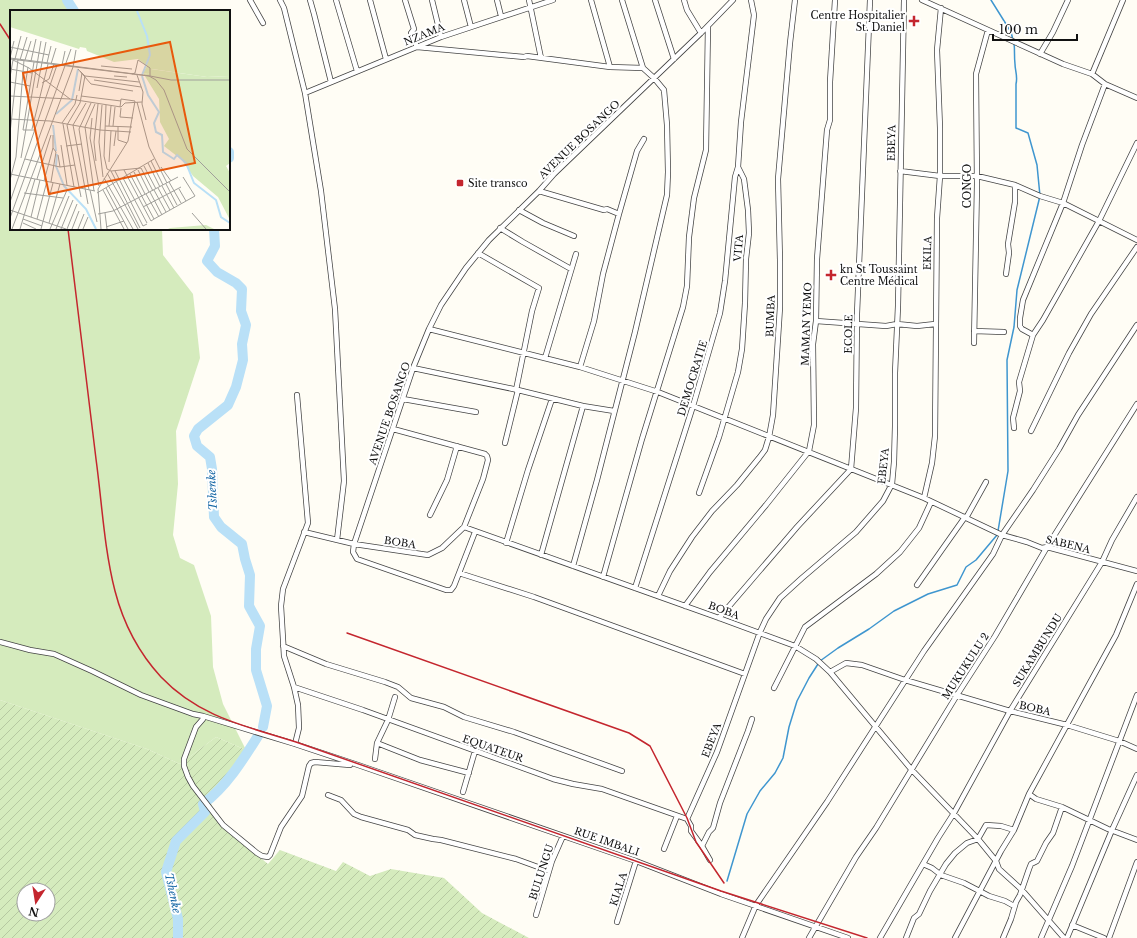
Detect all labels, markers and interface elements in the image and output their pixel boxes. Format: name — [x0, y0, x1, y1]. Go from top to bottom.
place label: Centre Hospitalier St. Daniel — [811, 9, 905, 34]
inset map — [10, 10, 230, 230]
marker: Centre Hospitalier St. Daniel — [908, 15, 920, 27]
scale bar — [993, 16, 1077, 42]
street label: NZAMA — [402, 20, 447, 49]
text: 100 m — [999, 22, 1038, 37]
street label: AVENUE BOSANGO — [535, 97, 623, 182]
street label: EBEYA — [885, 124, 898, 161]
street label: CONGO — [961, 164, 974, 208]
place label: Site transco — [468, 177, 528, 190]
marker: Site transco — [455, 178, 465, 188]
street label: VITA — [731, 234, 746, 263]
street label: EKILA — [921, 236, 934, 270]
place label: kn St Toussaint Centre Médical — [840, 263, 918, 288]
marker: kn St Toussaint Centre Médical — [825, 269, 837, 281]
street label: MAMAN YEMO — [799, 282, 814, 366]
street label: BUMBA — [763, 294, 778, 337]
street label: ECOLE — [842, 314, 855, 354]
street label: DEMOCRATIE — [675, 339, 710, 418]
street label: AVENUE BOSANGO — [365, 360, 413, 467]
street label: EBEYA — [875, 447, 892, 485]
water label: Tshenke — [204, 469, 220, 511]
street label: SABENA — [1044, 533, 1092, 556]
street label: BOBA — [383, 534, 417, 551]
street label: BOBA — [706, 599, 741, 622]
street label: SUKAMBUNDU — [1010, 611, 1065, 689]
street label: MUKUKULU 2 — [939, 630, 992, 702]
street label: BOBA — [1018, 699, 1052, 719]
street label: EBEYA — [699, 721, 724, 760]
street label: EQUATEUR — [461, 732, 526, 765]
street label: RUE IMBALI — [573, 824, 641, 859]
street label: BULUNGU — [526, 842, 557, 902]
street label: KIALA — [607, 870, 630, 908]
water label: Tshenke — [162, 872, 184, 914]
north arrow — [16, 882, 56, 922]
text: N — [27, 904, 40, 920]

